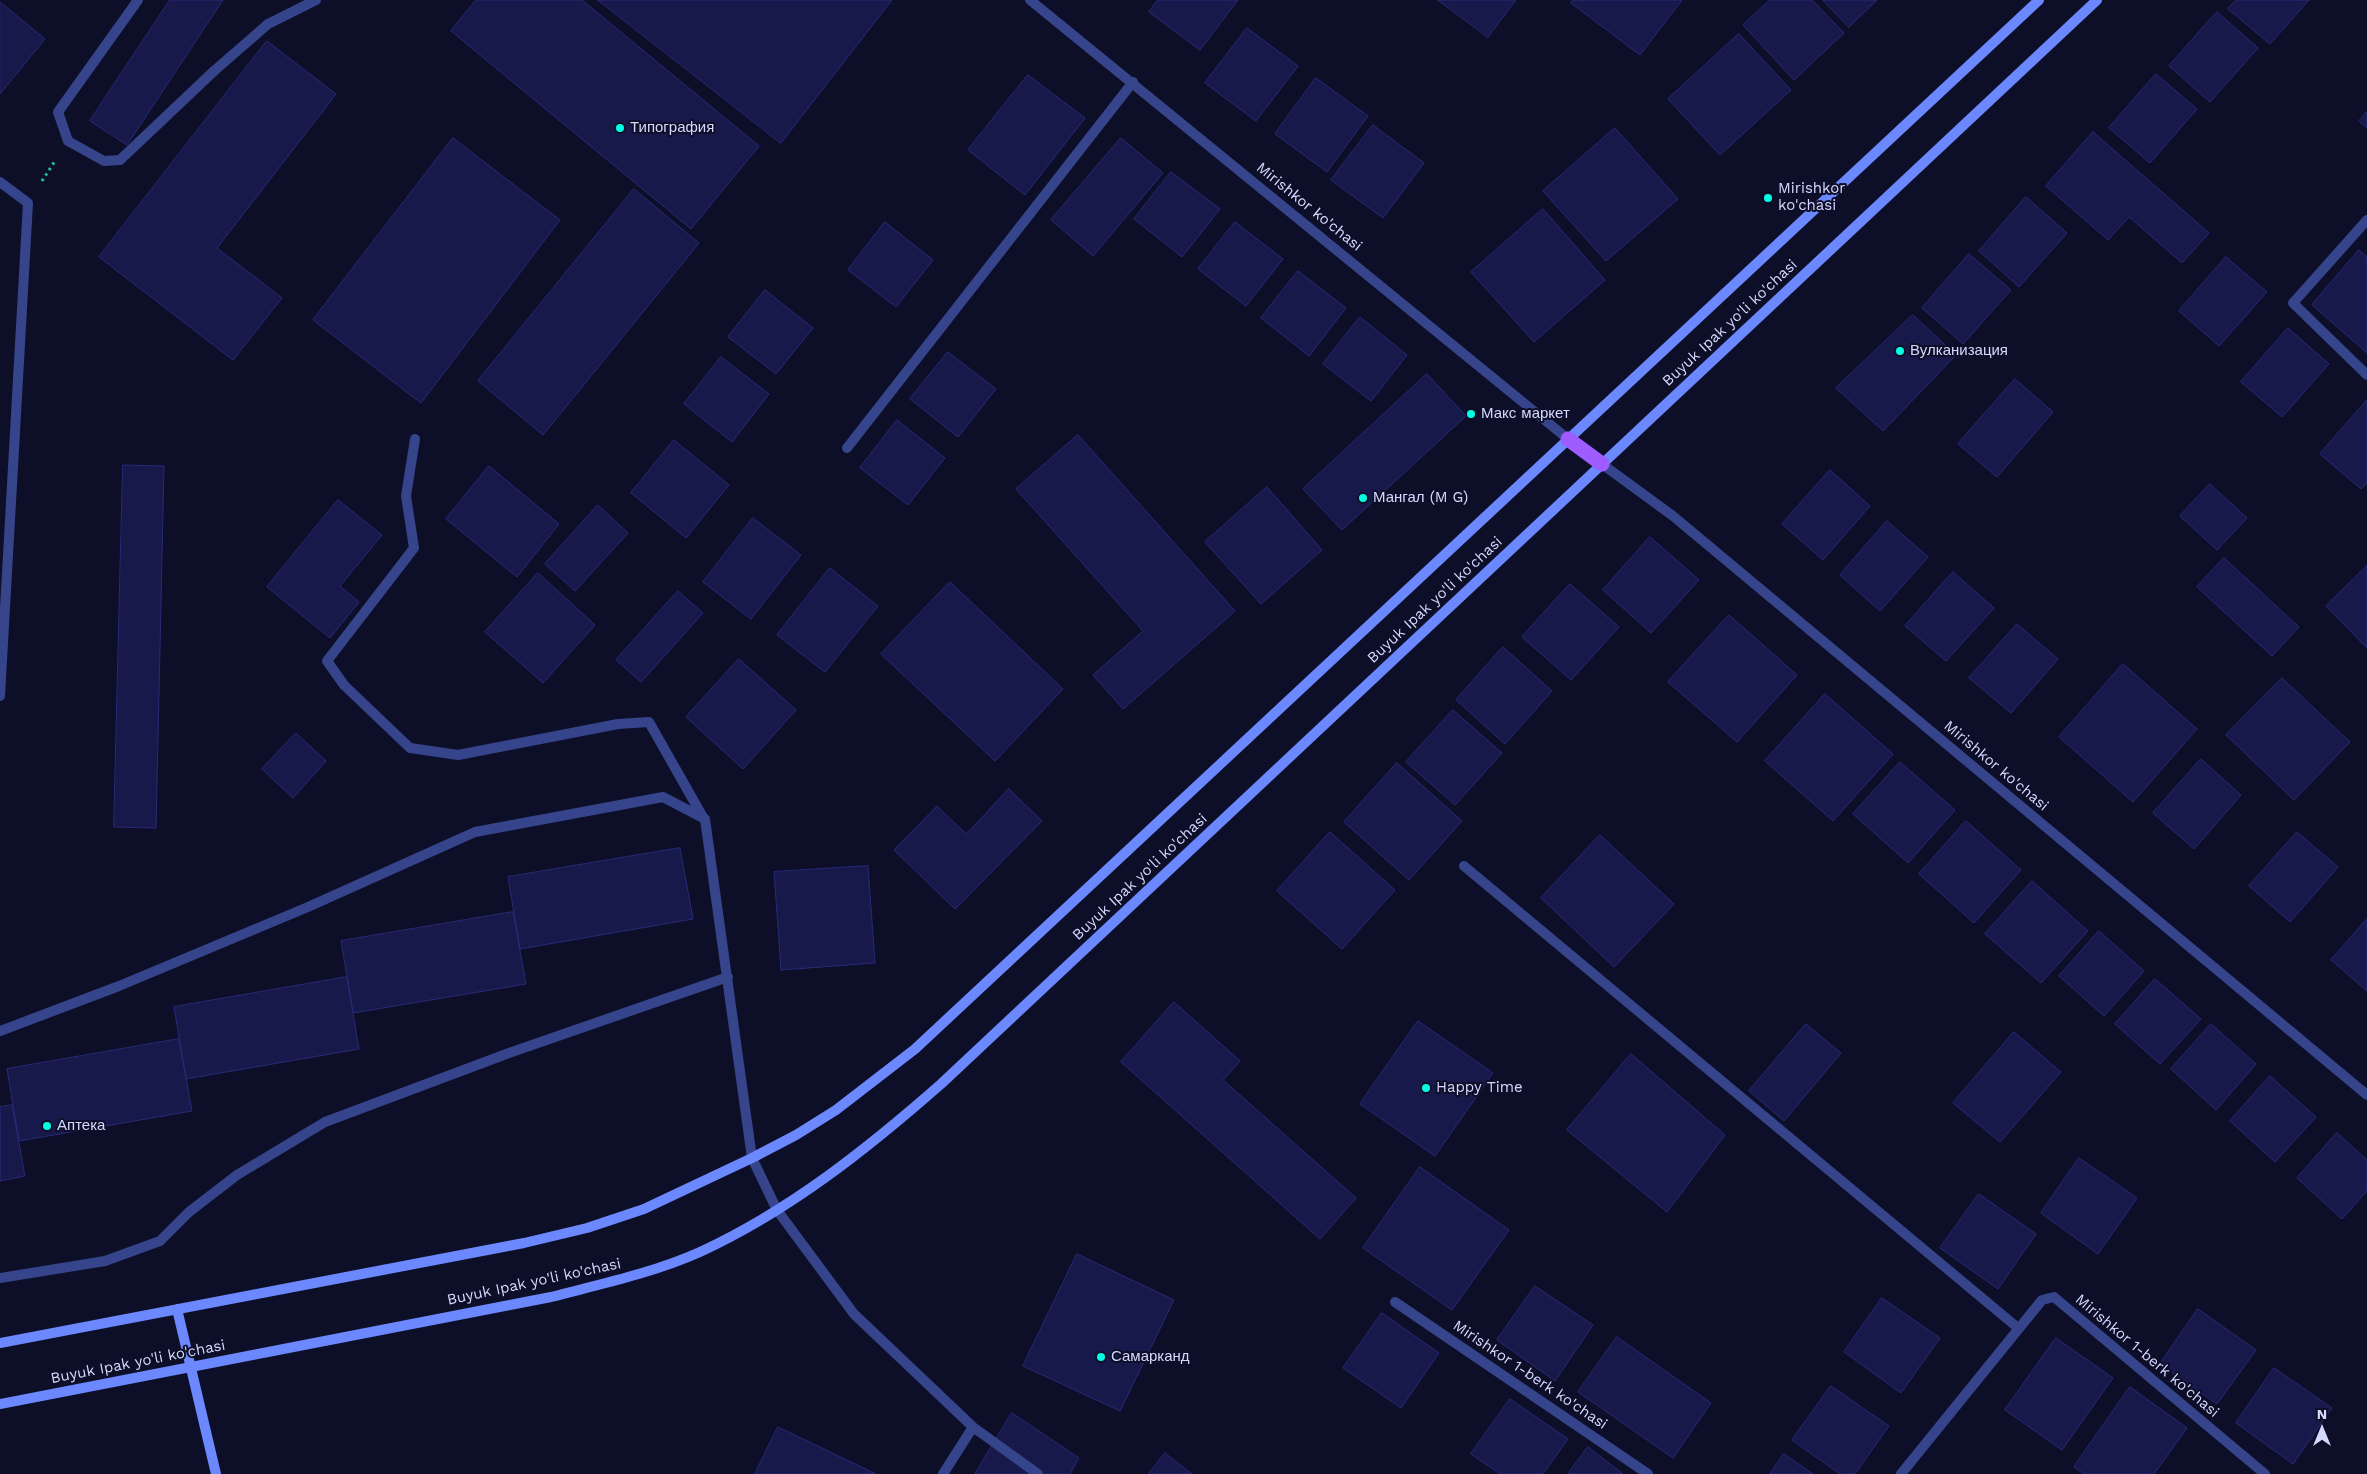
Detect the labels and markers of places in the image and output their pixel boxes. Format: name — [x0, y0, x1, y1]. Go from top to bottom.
place label: Типография — [630, 119, 714, 137]
marker: Типография — [614, 122, 626, 134]
place label: Mirishkor ko'chasi — [1778, 180, 1845, 215]
marker: Mirishkor ko'chasi — [1762, 192, 1774, 204]
place label: Вулканизация — [1910, 342, 2008, 360]
marker: Вулканизация — [1894, 345, 1906, 357]
place label: Макс маркет — [1481, 405, 1570, 423]
marker: Макс маркет — [1465, 408, 1477, 420]
place label: Мангал (M G) — [1373, 489, 1468, 507]
marker: Мангал (M G) — [1357, 492, 1369, 504]
place label: Happy Time — [1436, 1079, 1523, 1097]
marker: Happy Time — [1420, 1082, 1432, 1094]
place label: Аптека — [57, 1117, 105, 1135]
marker: Аптека — [41, 1120, 53, 1132]
place label: Самарканд — [1111, 1348, 1190, 1366]
marker: Самарканд — [1095, 1351, 1107, 1363]

